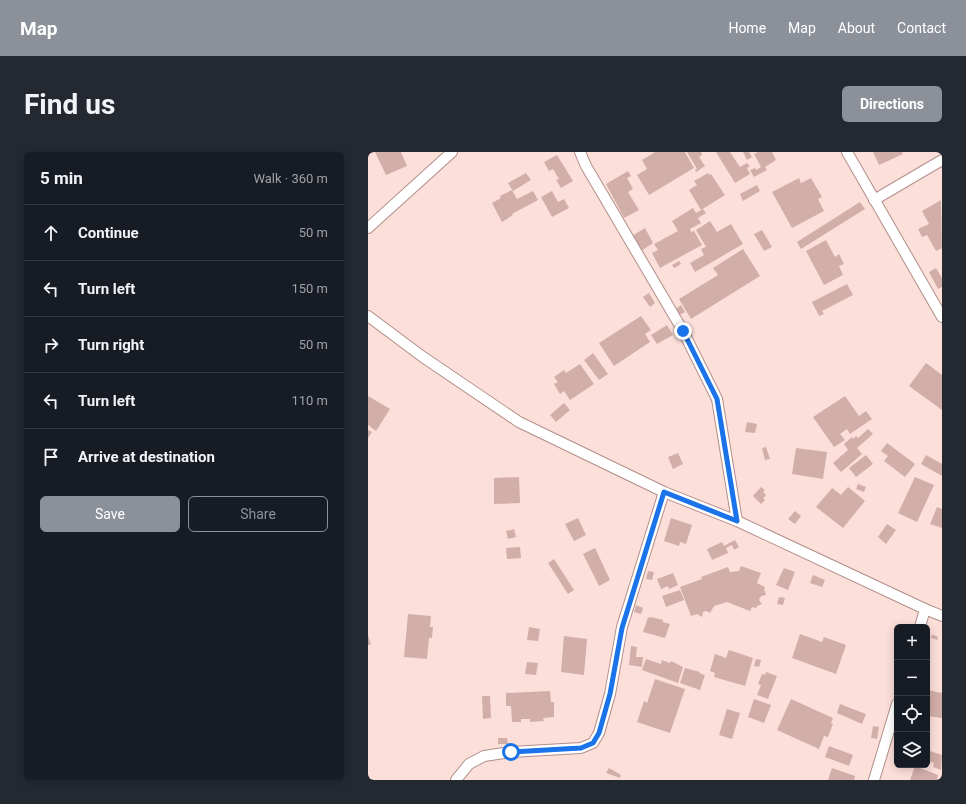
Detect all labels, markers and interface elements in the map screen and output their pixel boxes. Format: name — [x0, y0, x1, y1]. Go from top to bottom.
text: Map — [20, 17, 58, 40]
text: Home — [728, 20, 766, 36]
text: Map — [788, 20, 816, 36]
text: About — [838, 20, 875, 36]
text: Contact — [897, 20, 946, 36]
button: Directions — [842, 86, 942, 122]
text: Find us — [24, 88, 115, 121]
text: 5 min — [40, 168, 83, 188]
text: Walk · 360 m — [253, 171, 328, 186]
icon: ahead — [40, 222, 62, 244]
text: Continue — [78, 224, 139, 242]
text: 50 m — [299, 225, 328, 240]
icon: left — [40, 278, 62, 300]
text: Turn left — [78, 280, 135, 298]
text: 150 m — [291, 281, 328, 296]
route end — [674, 322, 692, 340]
icon: right — [40, 334, 62, 356]
text: Turn right — [78, 336, 144, 354]
text: 50 m — [299, 337, 328, 352]
icon: left — [40, 390, 62, 412]
text: Turn left — [78, 392, 135, 410]
text: 110 m — [291, 393, 328, 408]
icon: arrive — [40, 446, 62, 468]
text: Arrive at destination — [78, 448, 215, 466]
button: Save — [40, 496, 180, 532]
button: Share — [188, 496, 328, 532]
map controls — [894, 624, 930, 768]
button: + — [894, 624, 930, 660]
button: − — [894, 660, 930, 696]
button: locate — [894, 696, 930, 732]
button: layers — [894, 732, 930, 768]
route start — [502, 743, 520, 761]

